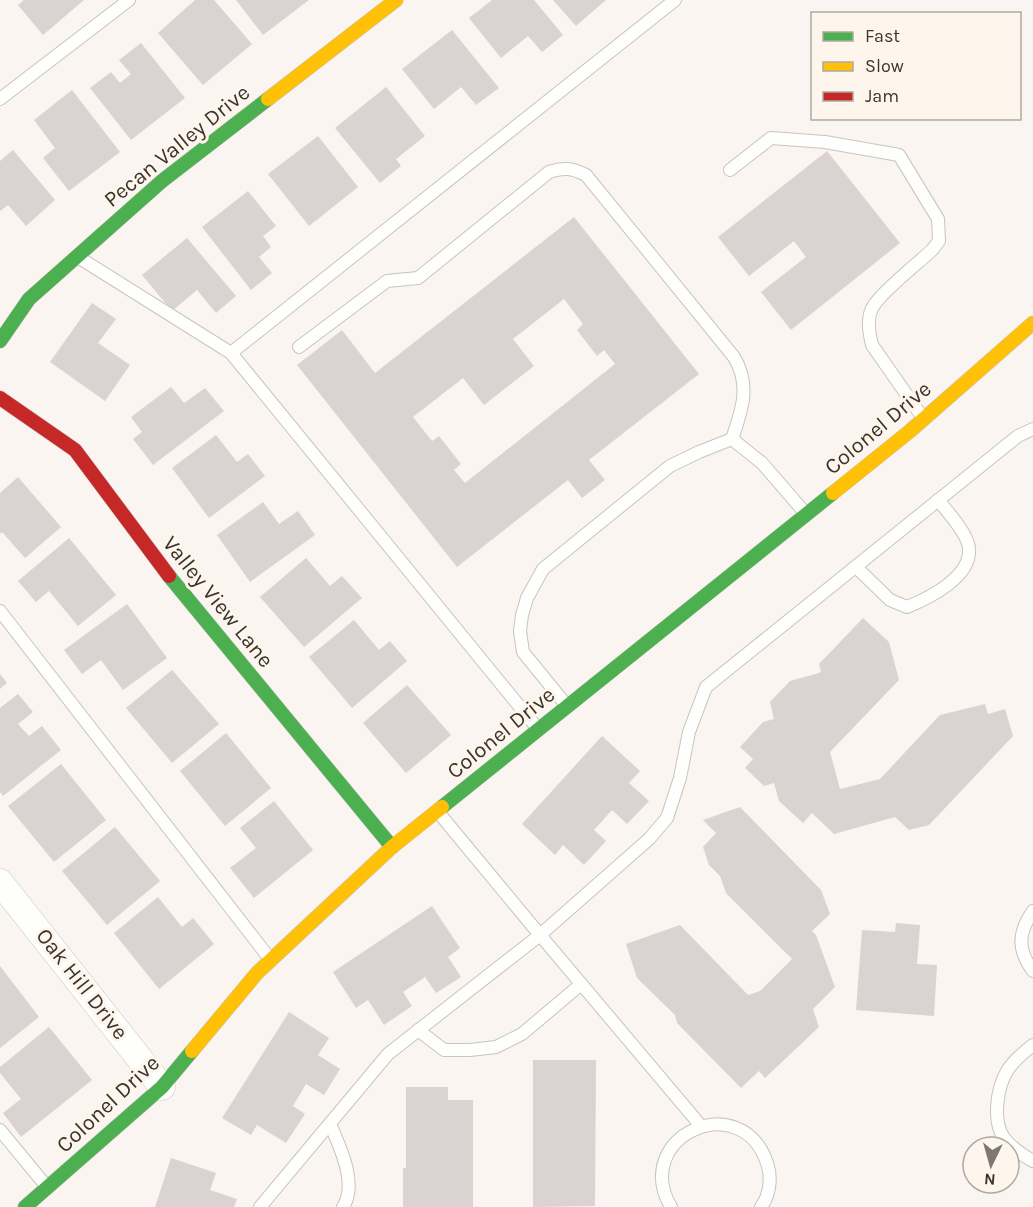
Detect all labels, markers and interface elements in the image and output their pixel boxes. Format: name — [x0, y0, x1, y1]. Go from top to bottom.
legend — [811, 12, 1021, 120]
text: Fast — [865, 25, 900, 47]
text: Slow — [865, 55, 904, 77]
street label: Pecan Valley Drive — [99, 79, 255, 213]
text: Jam — [865, 85, 899, 107]
street label: Colonel Drive — [819, 376, 937, 480]
street label: Valley View Lane — [157, 531, 279, 673]
street label: Colonel Drive — [442, 682, 560, 784]
street label: Oak Hill Drive — [30, 923, 134, 1045]
street label: Colonel Drive — [51, 1050, 165, 1158]
north arrow — [961, 1135, 1021, 1195]
text: N — [983, 1169, 996, 1189]

